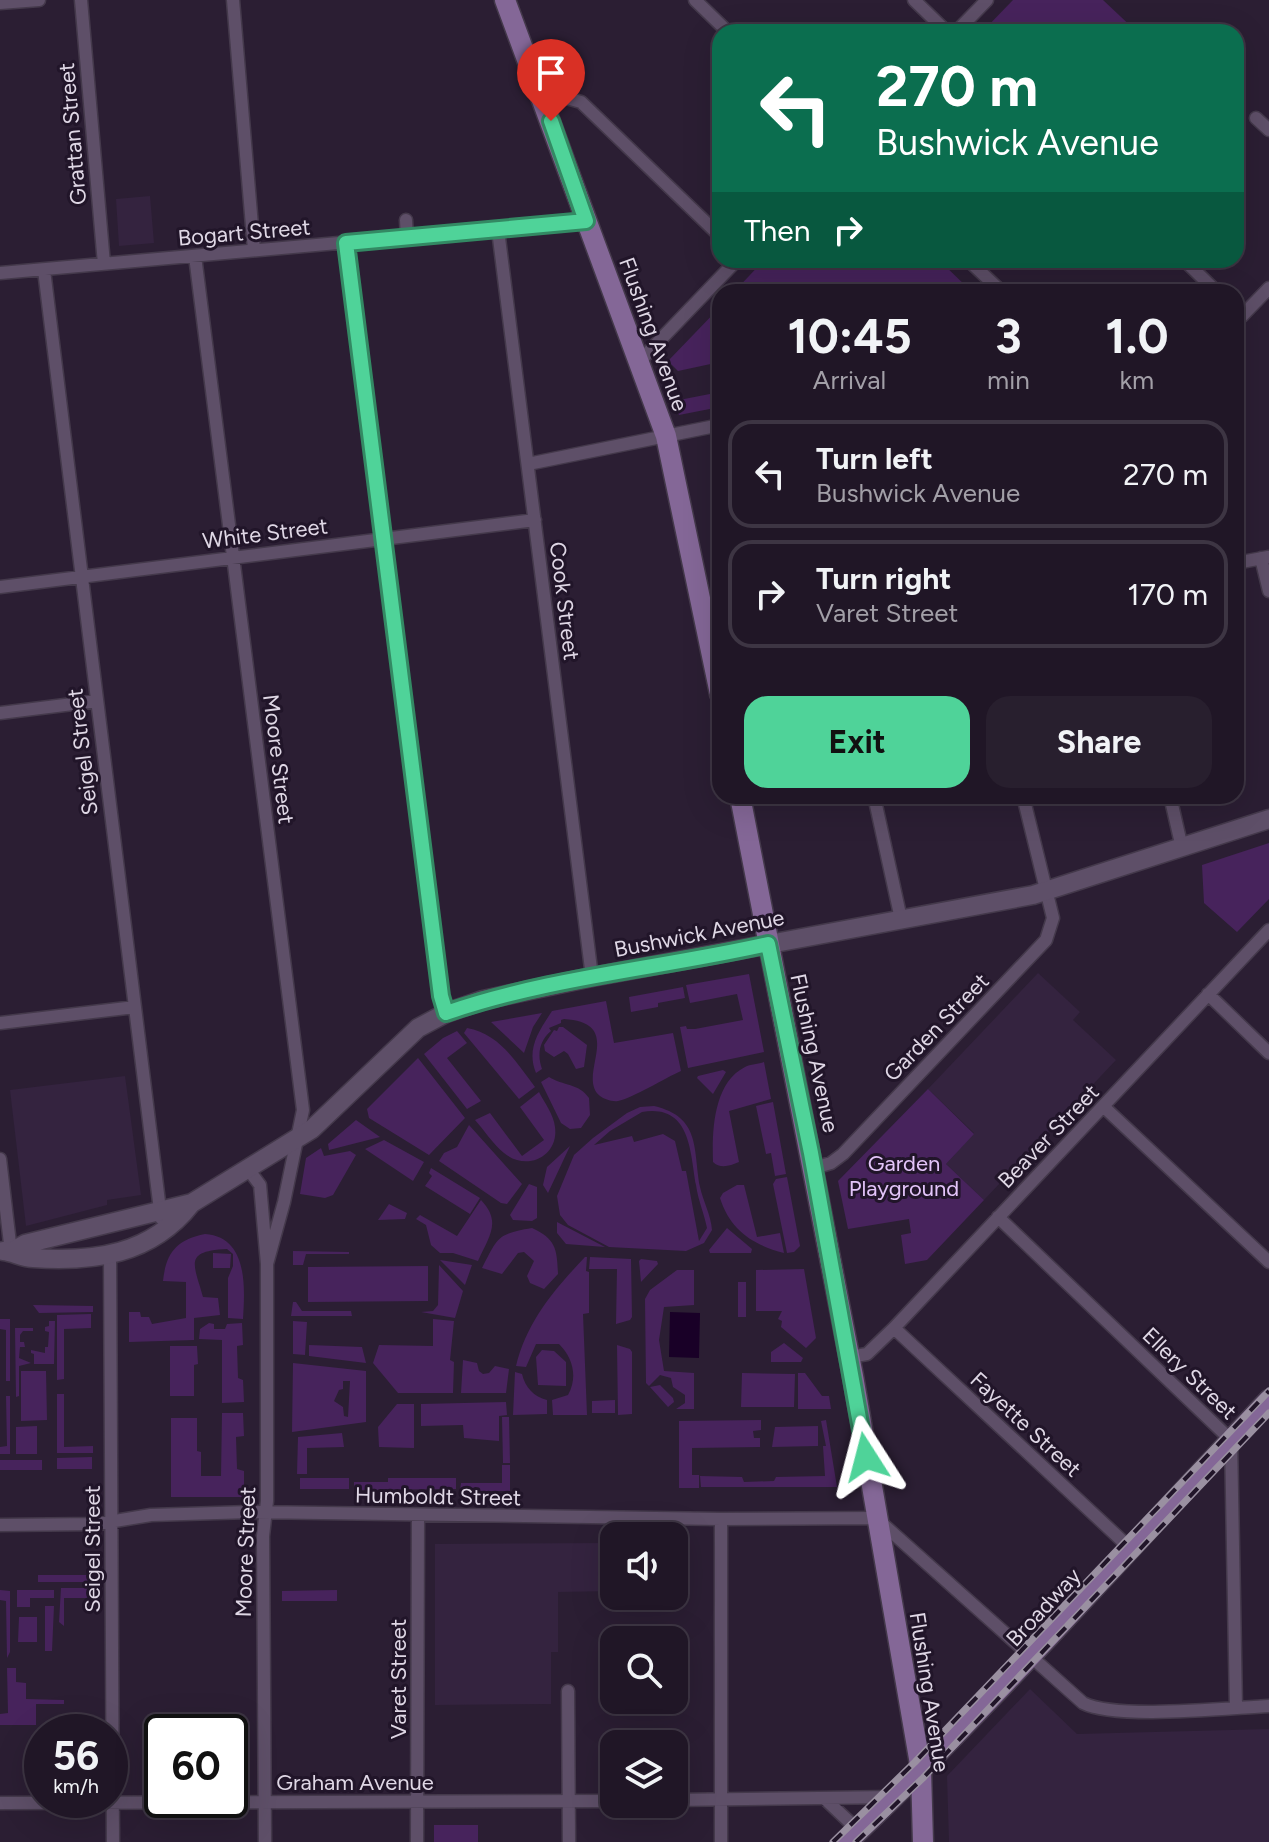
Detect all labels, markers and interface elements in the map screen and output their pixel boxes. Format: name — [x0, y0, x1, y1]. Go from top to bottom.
pin — [517, 39, 585, 121]
icon: arrive — [529, 51, 573, 95]
text: 270 m — [876, 53, 1038, 120]
icon: left — [744, 56, 848, 160]
street label: Grattan Street — [53, 62, 92, 206]
text: Bushwick Avenue — [876, 121, 1159, 164]
icon: right — [826, 208, 870, 252]
text: Then — [744, 212, 810, 249]
street label: Bogart Street — [177, 213, 312, 252]
street label: Flushing Avenue — [613, 254, 694, 415]
text: 10:45 — [787, 307, 912, 365]
text: 3 — [995, 307, 1022, 365]
text: 1.0 — [1105, 307, 1168, 365]
text: Arrival — [813, 364, 886, 396]
text: min — [987, 364, 1030, 396]
text: km — [1119, 364, 1154, 396]
text: Turn left — [816, 440, 933, 477]
icon: left — [748, 452, 792, 496]
text: 270 m — [1123, 456, 1208, 493]
text: Bushwick Avenue — [816, 477, 1020, 509]
street label: White Street — [201, 512, 329, 555]
street label: Cook Street — [544, 540, 585, 662]
text: Turn right — [816, 560, 951, 597]
icon: right — [748, 572, 792, 616]
text: 170 m — [1127, 576, 1208, 613]
text: Varet Street — [816, 597, 958, 629]
street label: Seigel Street — [61, 687, 104, 817]
street label: Moore Street — [257, 693, 300, 826]
button: Exit — [744, 696, 970, 788]
button: Share — [986, 696, 1212, 788]
street label: Bushwick Avenue — [612, 904, 787, 963]
street label: Garden Street — [878, 968, 995, 1087]
street label: Flushing Avenue — [784, 971, 845, 1135]
street label: Beaver Street — [992, 1079, 1105, 1194]
park label: Garden Playground — [849, 1150, 959, 1202]
street label: Ellery Street — [1137, 1322, 1242, 1425]
street label: Fayette Street — [965, 1366, 1087, 1483]
position arrow — [824, 1415, 908, 1499]
street label: Humboldt Street — [355, 1482, 521, 1511]
street label: Seigel Street — [79, 1485, 106, 1613]
street label: Moore Street — [230, 1486, 261, 1618]
map controls — [600, 1522, 688, 1818]
button: sound — [600, 1522, 688, 1610]
street label: Broadway — [1000, 1562, 1087, 1652]
street label: Flushing Avenue — [904, 1610, 955, 1774]
street label: Varet Street — [385, 1619, 412, 1739]
button: search — [600, 1626, 688, 1714]
speed limit sign: 60 — [144, 1714, 248, 1818]
button: layers — [600, 1730, 688, 1818]
text: 56 — [53, 1732, 99, 1780]
street label: Graham Avenue — [276, 1769, 434, 1796]
text: km/h — [53, 1774, 99, 1798]

